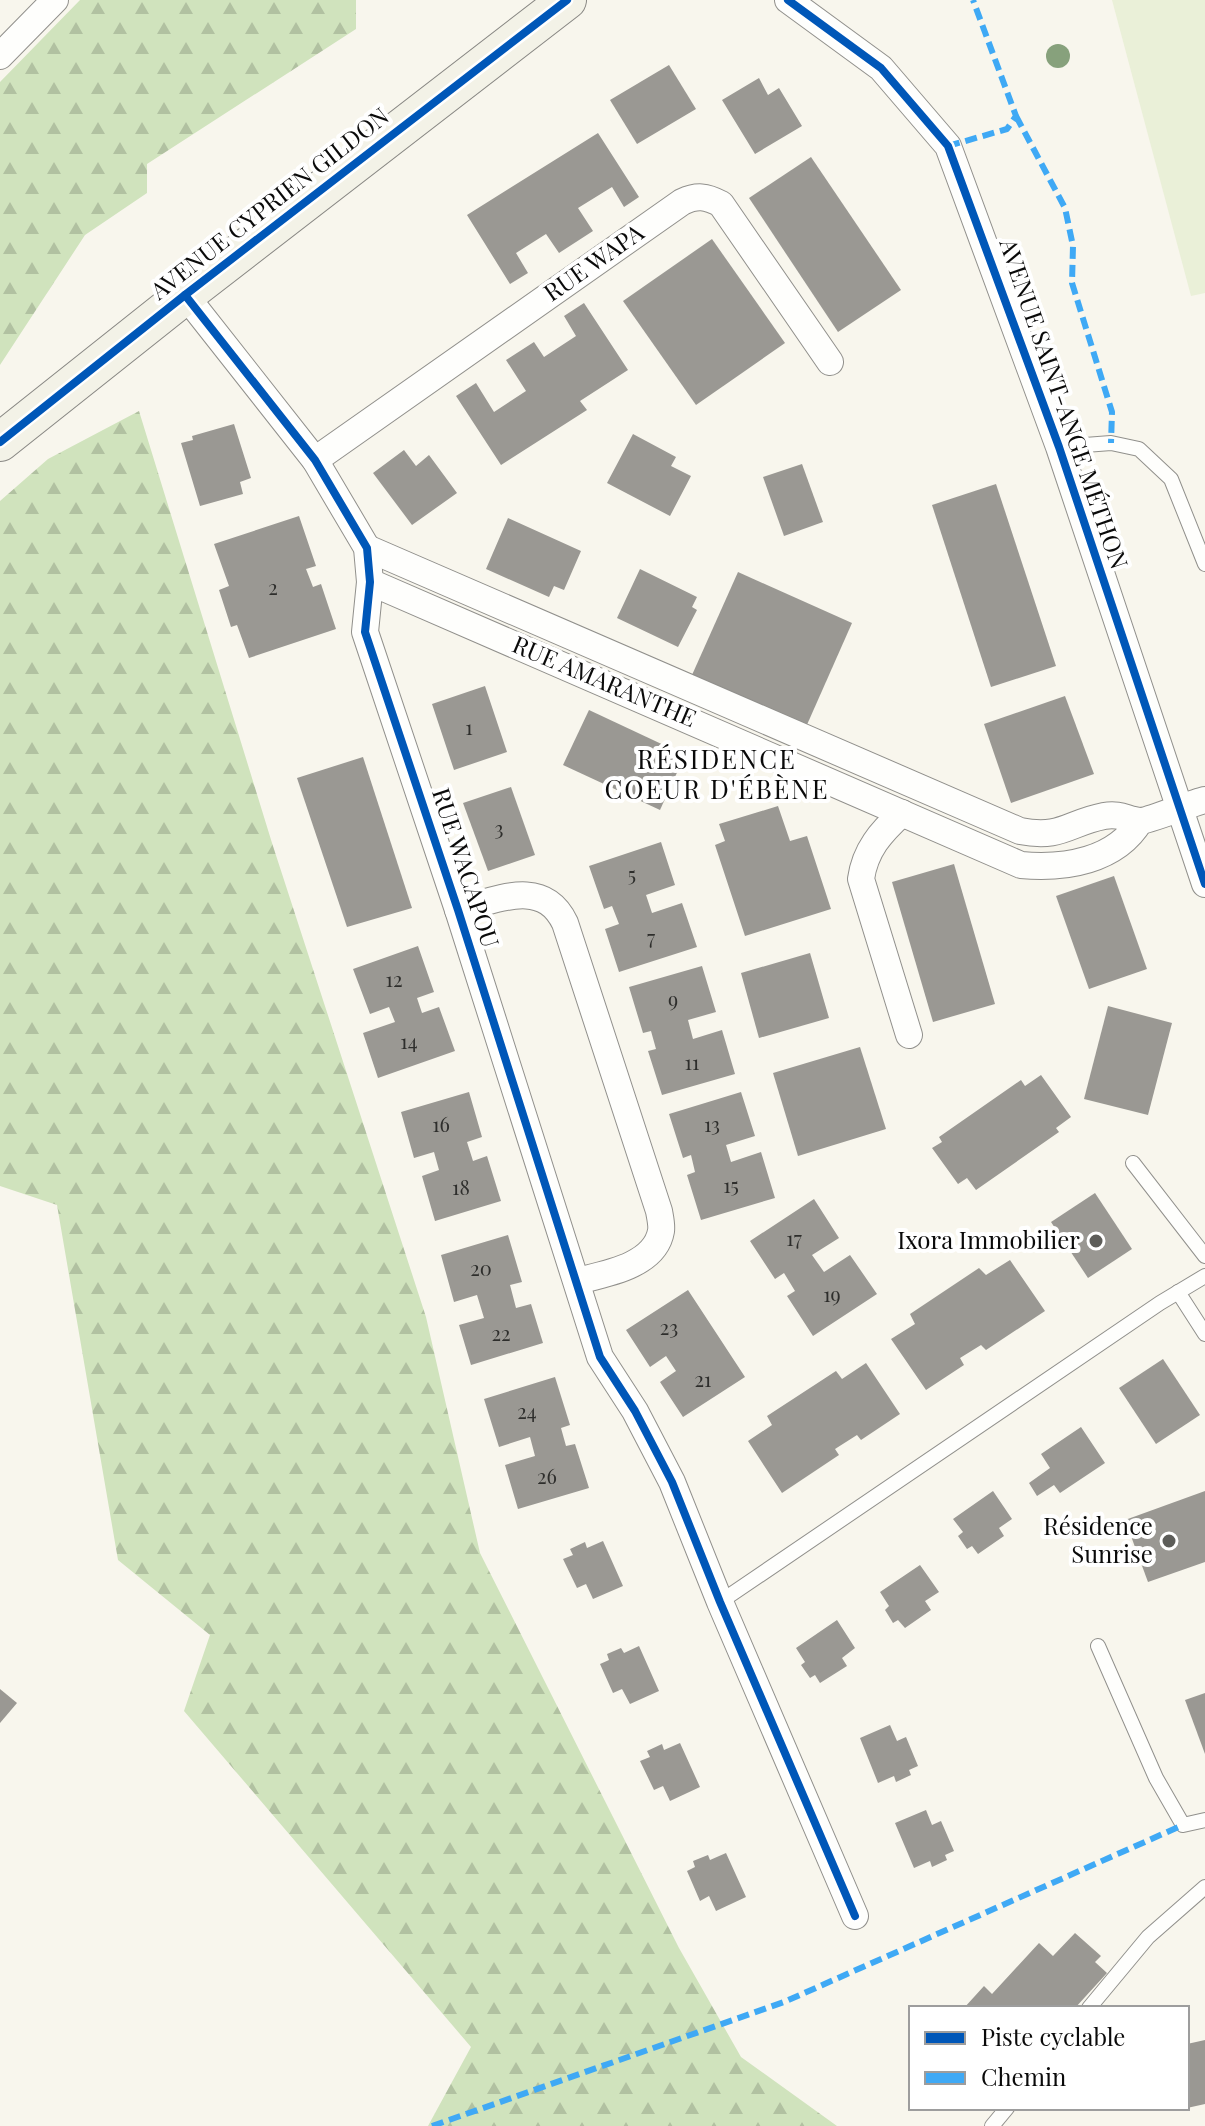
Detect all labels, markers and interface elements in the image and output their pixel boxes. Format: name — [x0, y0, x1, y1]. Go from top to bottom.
street label: AVENUE CYPRIEN GILDON — [142, 99, 395, 306]
street label: RUE WAPA — [537, 215, 650, 307]
street label: AVENUE SAINT-ANGE MÉTHON — [993, 233, 1137, 573]
house number: 2 — [268, 573, 278, 600]
street label: RUE AMARANTHE — [508, 627, 701, 733]
house number: 1 — [465, 713, 473, 740]
district label: RÉSIDENCE COEUR D'ÉBÈNE — [604, 741, 830, 806]
street label: RUE WACAPOU — [426, 784, 508, 951]
house number: 3 — [494, 814, 504, 841]
house number: 5 — [628, 860, 636, 887]
house number: 7 — [647, 923, 655, 950]
house number: 12 — [386, 965, 402, 992]
house number: 9 — [668, 985, 678, 1012]
house number: 14 — [400, 1027, 418, 1054]
house number: 11 — [685, 1048, 699, 1075]
house number: 16 — [432, 1110, 450, 1137]
house number: 13 — [704, 1110, 720, 1137]
house number: 15 — [723, 1171, 739, 1198]
house number: 18 — [452, 1173, 470, 1200]
place label: Ixora Immobilier — [897, 1223, 1080, 1255]
house number: 17 — [786, 1224, 802, 1251]
marker: Ixora Immobilier — [1087, 1232, 1105, 1250]
house number: 20 — [470, 1254, 492, 1281]
house number: 19 — [823, 1280, 841, 1307]
house number: 23 — [660, 1313, 678, 1340]
house number: 22 — [491, 1319, 511, 1346]
house number: 21 — [695, 1365, 711, 1392]
house number: 24 — [517, 1397, 537, 1424]
house number: 26 — [537, 1462, 557, 1489]
place label: Résidence Sunrise — [1043, 1509, 1153, 1569]
marker: Résidence Sunrise — [1160, 1532, 1178, 1550]
legend — [909, 2006, 1189, 2110]
text: Piste cyclable — [981, 2020, 1125, 2052]
text: Chemin — [981, 2060, 1066, 2092]

